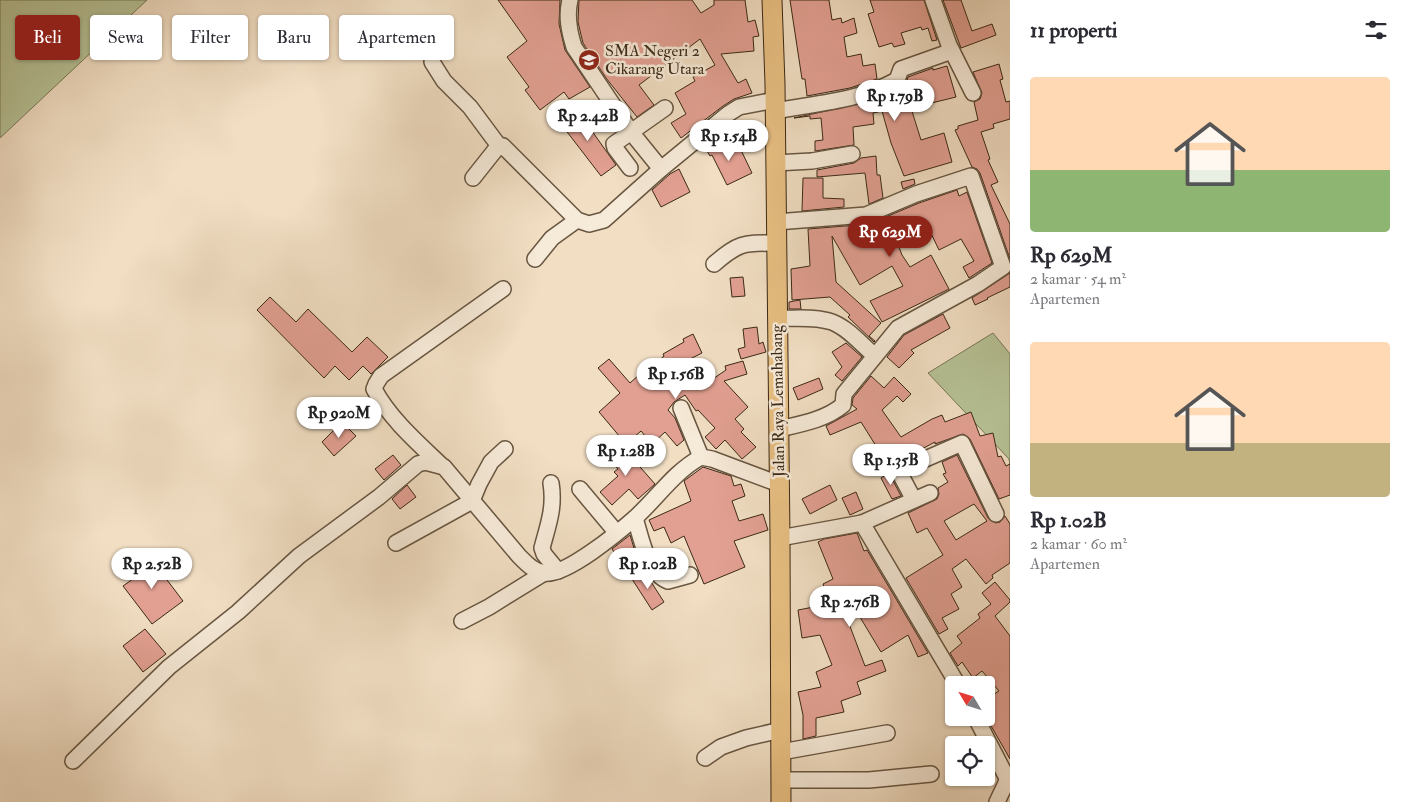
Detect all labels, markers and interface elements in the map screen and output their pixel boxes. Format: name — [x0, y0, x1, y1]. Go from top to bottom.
chip: Beli — [15, 15, 80, 60]
chip: Sewa — [90, 15, 162, 60]
chip: Filter — [172, 15, 248, 60]
chip: Baru — [258, 15, 329, 60]
chip: Apartemen — [339, 15, 454, 60]
icon: filters — [1362, 16, 1390, 44]
text: 11 properti — [1030, 17, 1117, 44]
place label: SMA Negeri 2 Cikarang Utara — [605, 41, 705, 79]
school or university icon: SMA Negeri 2 Cikarang Utara — [577, 48, 601, 72]
pin: Rp 1.79B — [843, 80, 947, 122]
text: Rp 1.79B — [866, 86, 924, 106]
pin: Rp 2.42B — [536, 100, 640, 142]
text: Rp 2.42B — [557, 106, 619, 126]
icon: home — [1165, 109, 1255, 199]
pin: Rp 1.54B — [677, 120, 781, 162]
text: Rp 1.54B — [700, 126, 758, 146]
pin: Rp 629M — [844, 216, 936, 258]
text: Rp 629M — [859, 222, 921, 242]
text: Rp 629M — [1030, 242, 1112, 269]
text: 2 kamar · 54 m² — [1030, 269, 1126, 289]
text: Apartemen — [1030, 289, 1100, 309]
street label: Jalan Raya Lemahabang — [767, 323, 790, 478]
pin: Rp 1.56B — [624, 358, 728, 400]
text: Rp 1.56B — [648, 364, 705, 384]
icon: home — [1165, 374, 1255, 464]
pin: Rp 920M — [293, 396, 385, 439]
text: Rp 920M — [308, 403, 370, 423]
pin: Rp 1.28B — [574, 434, 678, 477]
text: Rp 1.28B — [597, 441, 655, 461]
pin: Rp 1.35B — [839, 444, 943, 486]
text: Rp 1.35B — [863, 450, 919, 470]
text: Rp 1.02B — [1030, 507, 1107, 534]
text: 2 kamar · 60 m² — [1030, 534, 1127, 554]
pin: Rp 2.52B — [100, 548, 204, 590]
pin: Rp 1.02B — [596, 548, 700, 590]
text: Rp 2.52B — [122, 554, 182, 574]
text: Rp 1.02B — [619, 554, 677, 574]
text: Apartemen — [1030, 554, 1100, 574]
pin: Rp 2.76B — [798, 586, 902, 628]
text: Rp 2.76B — [820, 592, 880, 612]
north arrow — [945, 676, 995, 726]
map controls — [945, 676, 995, 786]
button: locate — [945, 736, 995, 786]

